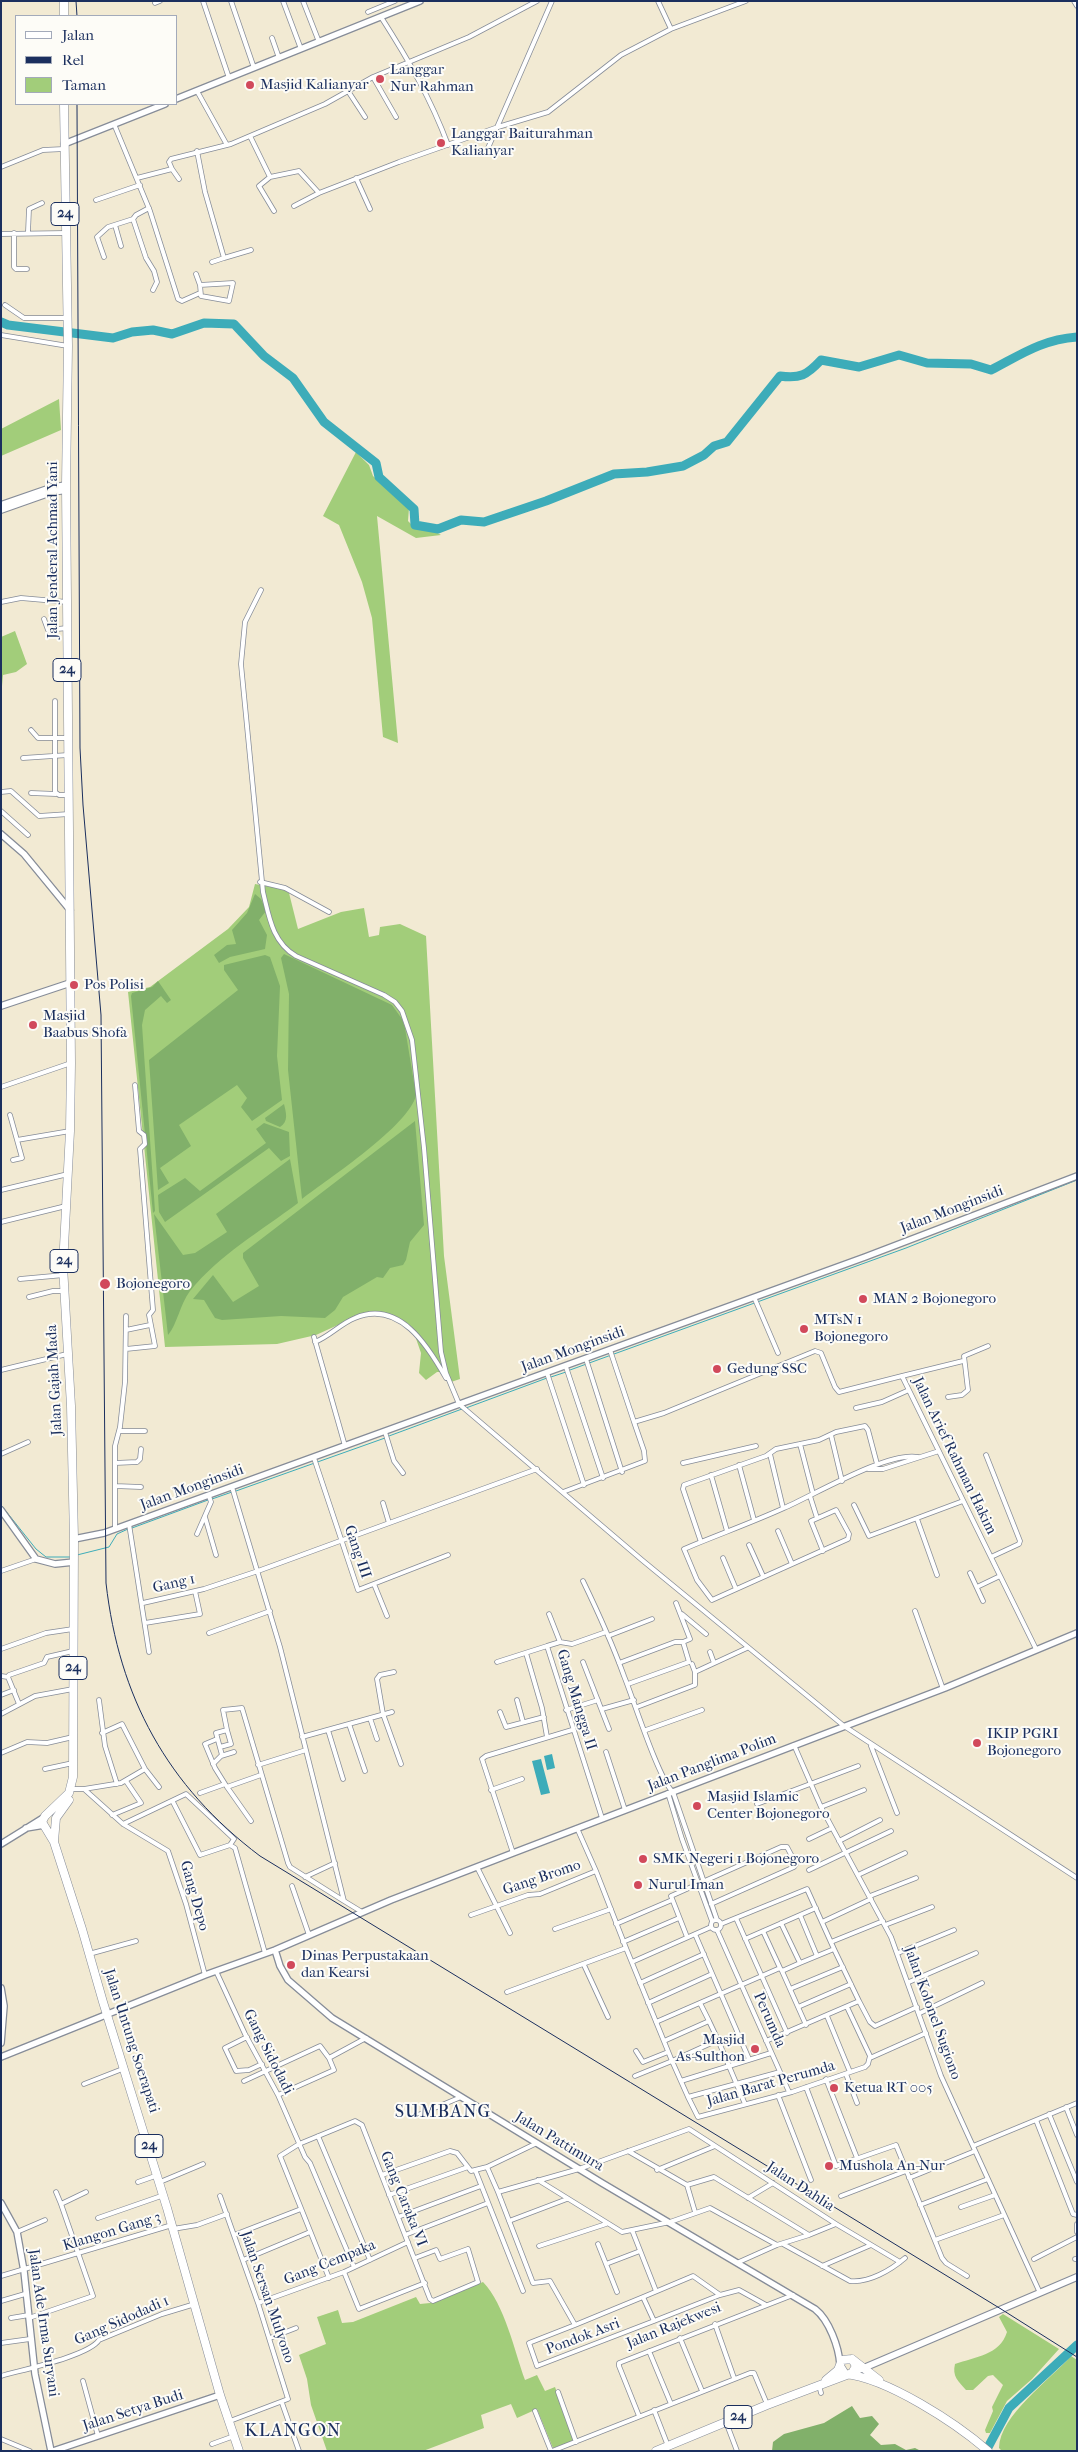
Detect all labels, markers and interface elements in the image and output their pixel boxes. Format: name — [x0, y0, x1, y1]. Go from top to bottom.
legend — [15, 15, 178, 105]
text: Jalan — [62, 26, 94, 44]
text: Rel — [62, 51, 84, 69]
place label: Langgar Nur Rahman — [390, 61, 474, 96]
marker: Langgar Nur Rahman — [374, 73, 386, 85]
text: Taman — [62, 76, 106, 94]
place label: Masjid Kalianyar — [260, 76, 369, 94]
marker: Masjid Kalianyar — [244, 79, 256, 91]
place label: Langgar Baiturahman Kalianyar — [451, 125, 593, 160]
marker: Langgar Baiturahman Kalianyar — [435, 137, 447, 149]
road number: 24 — [51, 202, 79, 225]
street label: Jalan Jenderal Achmad Yani — [44, 461, 62, 639]
road number: 24 — [53, 658, 81, 682]
place label: Pos Polisi — [84, 976, 144, 994]
marker: Pos Polisi — [68, 979, 80, 991]
place label: Masjid Baabus Shofa — [43, 1007, 127, 1042]
marker: Masjid Baabus Shofa — [27, 1019, 39, 1031]
street label: Jalan Monginsidi — [898, 1182, 1006, 1238]
road number: 24 — [50, 1250, 78, 1272]
place label: Bojonegoro — [116, 1275, 190, 1293]
marker: Bojonegoro — [98, 1277, 112, 1291]
place label: MAN 2 Bojonegoro — [873, 1290, 996, 1308]
marker: MAN 2 Bojonegoro — [857, 1293, 869, 1305]
place label: MTsN 1 Bojonegoro — [814, 1311, 888, 1346]
street label: Jalan Monginsidi — [519, 1323, 627, 1377]
marker: MTsN 1 Bojonegoro — [798, 1323, 810, 1335]
street label: Jalan Gajah Mada — [43, 1324, 67, 1436]
place label: Gedung SSC — [727, 1360, 807, 1378]
marker: Gedung SSC — [711, 1363, 723, 1375]
street label: Jalan Arief Rahman Hakim — [908, 1375, 1000, 1537]
street label: Jalan Monginsidi — [138, 1461, 246, 1515]
street label: Gang III — [340, 1523, 374, 1581]
street label: Gang 1 — [151, 1570, 197, 1598]
street label: Gang Mangga II — [552, 1647, 600, 1753]
road number: 24 — [59, 1656, 87, 1680]
place label: IKIP PGRI Bojonegoro — [987, 1725, 1061, 1760]
street label: Jalan Panglima Polim — [645, 1730, 779, 1796]
marker: IKIP PGRI Bojonegoro — [971, 1737, 983, 1749]
place label: Masjid Islamic Center Bojonegoro — [707, 1788, 829, 1823]
marker: Masjid Islamic Center Bojonegoro — [691, 1800, 703, 1812]
place label: SMK Negeri 1 Bojonegoro — [653, 1850, 819, 1868]
marker: SMK Negeri 1 Bojonegoro — [637, 1853, 649, 1865]
street label: Gang Bromo — [501, 1856, 583, 1900]
street label: Gang Depo — [175, 1859, 213, 1933]
place label: Nurul Iman — [648, 1876, 724, 1894]
marker: Nurul Iman — [632, 1879, 644, 1891]
street label: Jalan Kolonel Sugiono — [899, 1944, 965, 2082]
place label: Dinas Perpustakaan dan Kearsi — [301, 1947, 429, 1982]
marker: Dinas Perpustakaan dan Kearsi — [285, 1959, 297, 1971]
street label: Jalan Untung Soerapati — [99, 1967, 163, 2115]
street label: Perumda — [749, 1990, 789, 2050]
street label: Gang Sidodadi — [239, 2006, 297, 2098]
place label: Masjid As-Sulthon — [676, 2031, 745, 2066]
marker: Masjid As-Sulthon — [749, 2043, 761, 2055]
street label: Jalan Barat Perumda — [705, 2057, 837, 2111]
place label: Ketua RT 005 — [844, 2079, 933, 2097]
marker: Ketua RT 005 — [828, 2082, 840, 2094]
district label: SUMBANG — [394, 2102, 492, 2124]
street label: Jalan Pattimura — [511, 2108, 607, 2176]
road number: 24 — [135, 2134, 163, 2158]
street label: Gang Caraka VI — [376, 2149, 430, 2249]
place label: Mushola An-Nur — [839, 2157, 945, 2175]
street label: Jalan Dahlia — [763, 2158, 837, 2216]
marker: Mushola An-Nur — [823, 2160, 835, 2172]
street label: Klangon Gang 3 — [61, 2209, 163, 2255]
street label: Jalan Sersan Mulyono — [236, 2229, 298, 2365]
street label: Gang Cempaka — [282, 2236, 378, 2290]
street label: Jalan Ade Irma Suryani — [24, 2248, 62, 2398]
street label: Gang Sidodadi 1 — [72, 2292, 172, 2350]
street label: Jalan Rajekwesi — [624, 2299, 724, 2353]
street label: Pondok Asri — [544, 2315, 622, 2359]
street label: Jalan Setya Budi — [81, 2386, 185, 2436]
road number: 24 — [724, 2406, 752, 2428]
district label: KLANGON — [244, 2421, 342, 2443]

